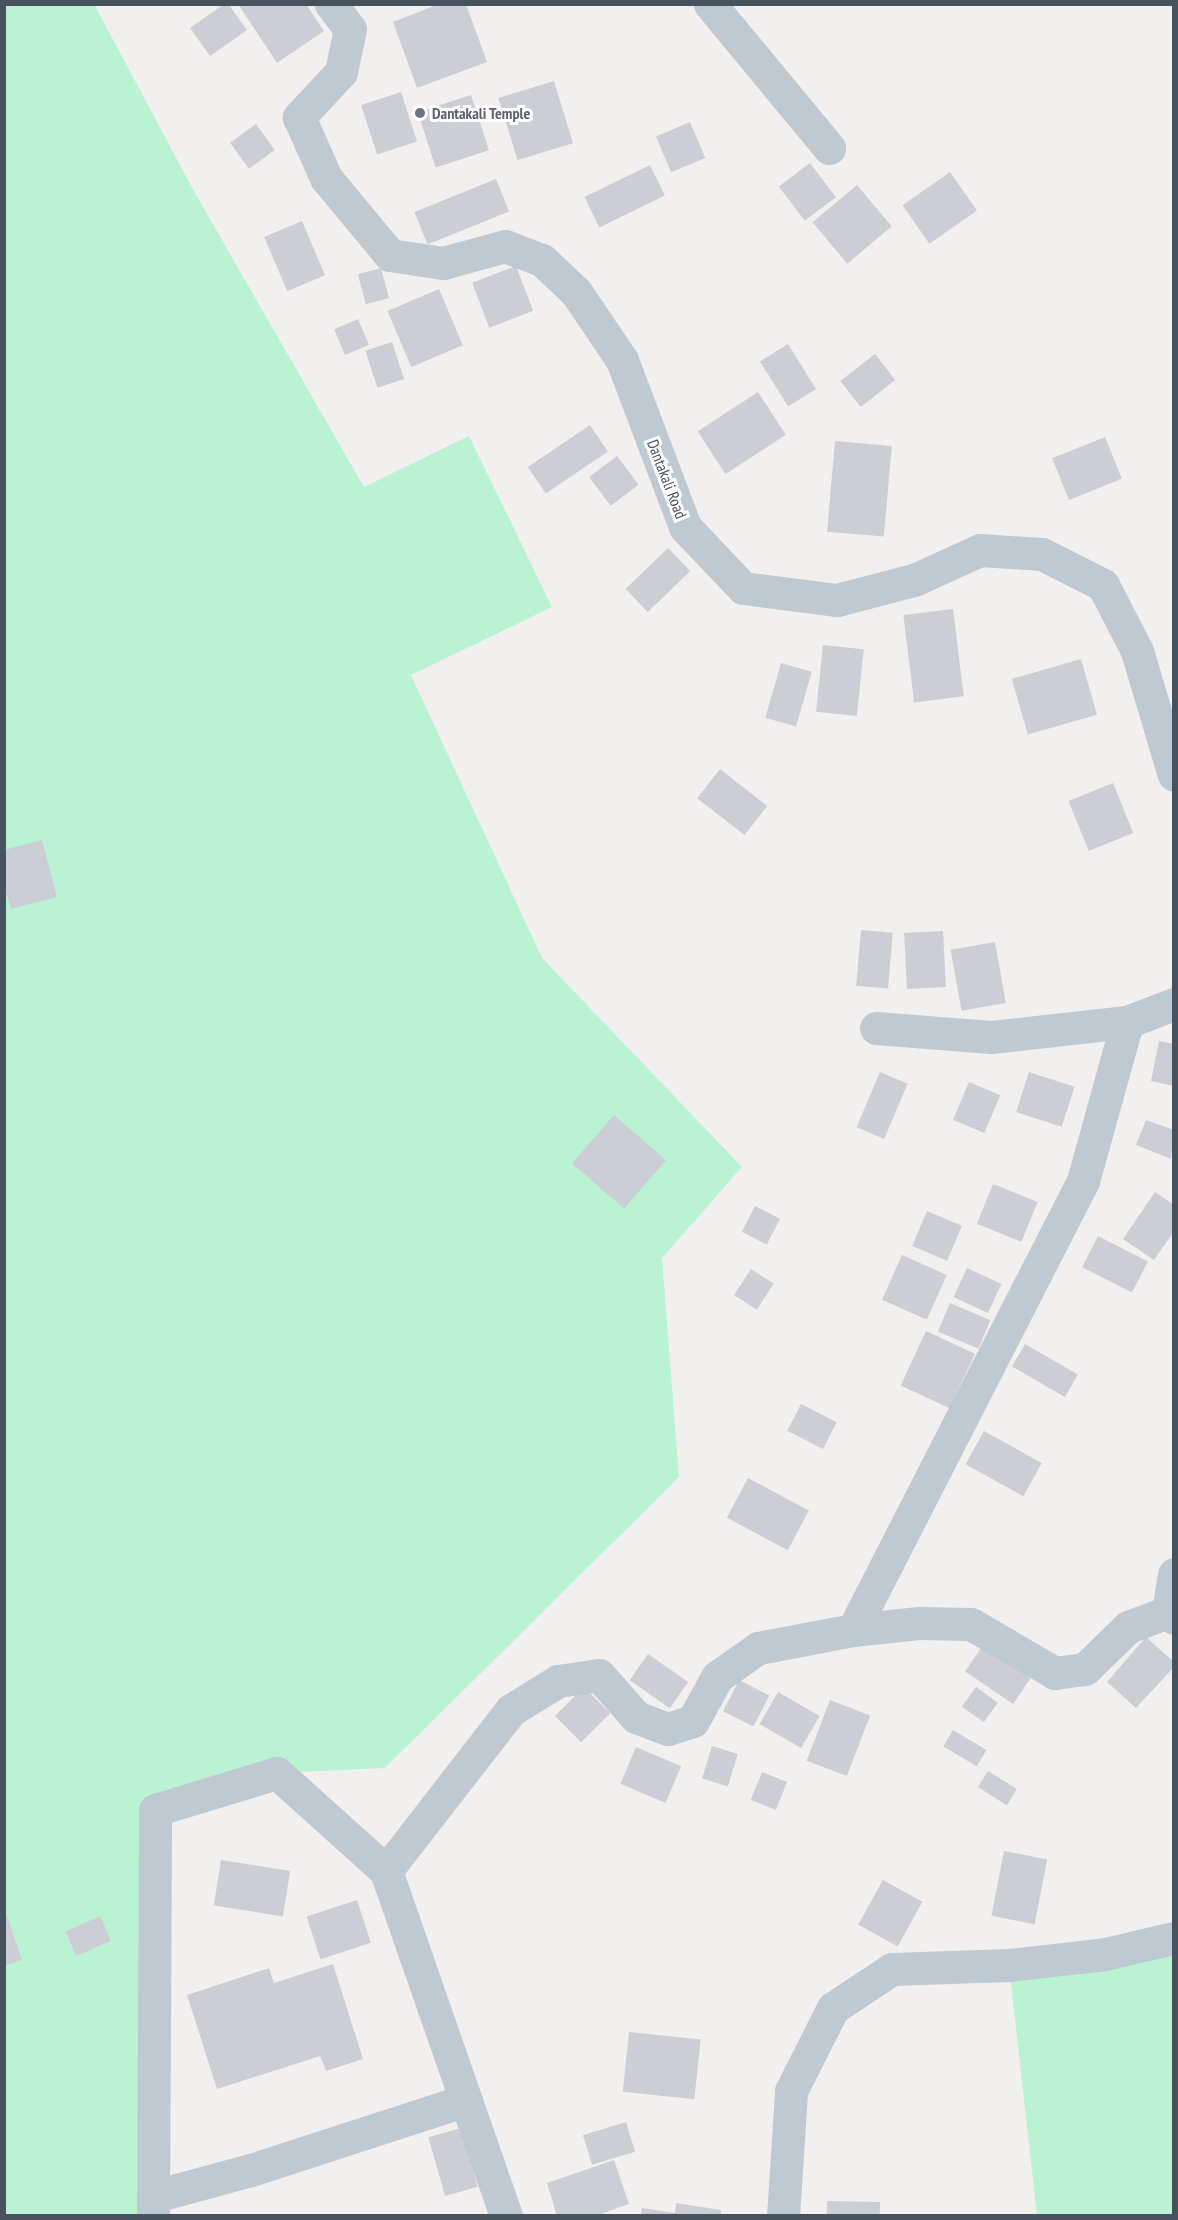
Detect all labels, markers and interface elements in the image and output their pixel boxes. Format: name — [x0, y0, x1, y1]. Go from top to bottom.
place label: Dantakali Temple — [432, 103, 531, 123]
marker: Dantakali Temple — [413, 106, 427, 120]
street label: Dantakali Road — [643, 437, 691, 521]

